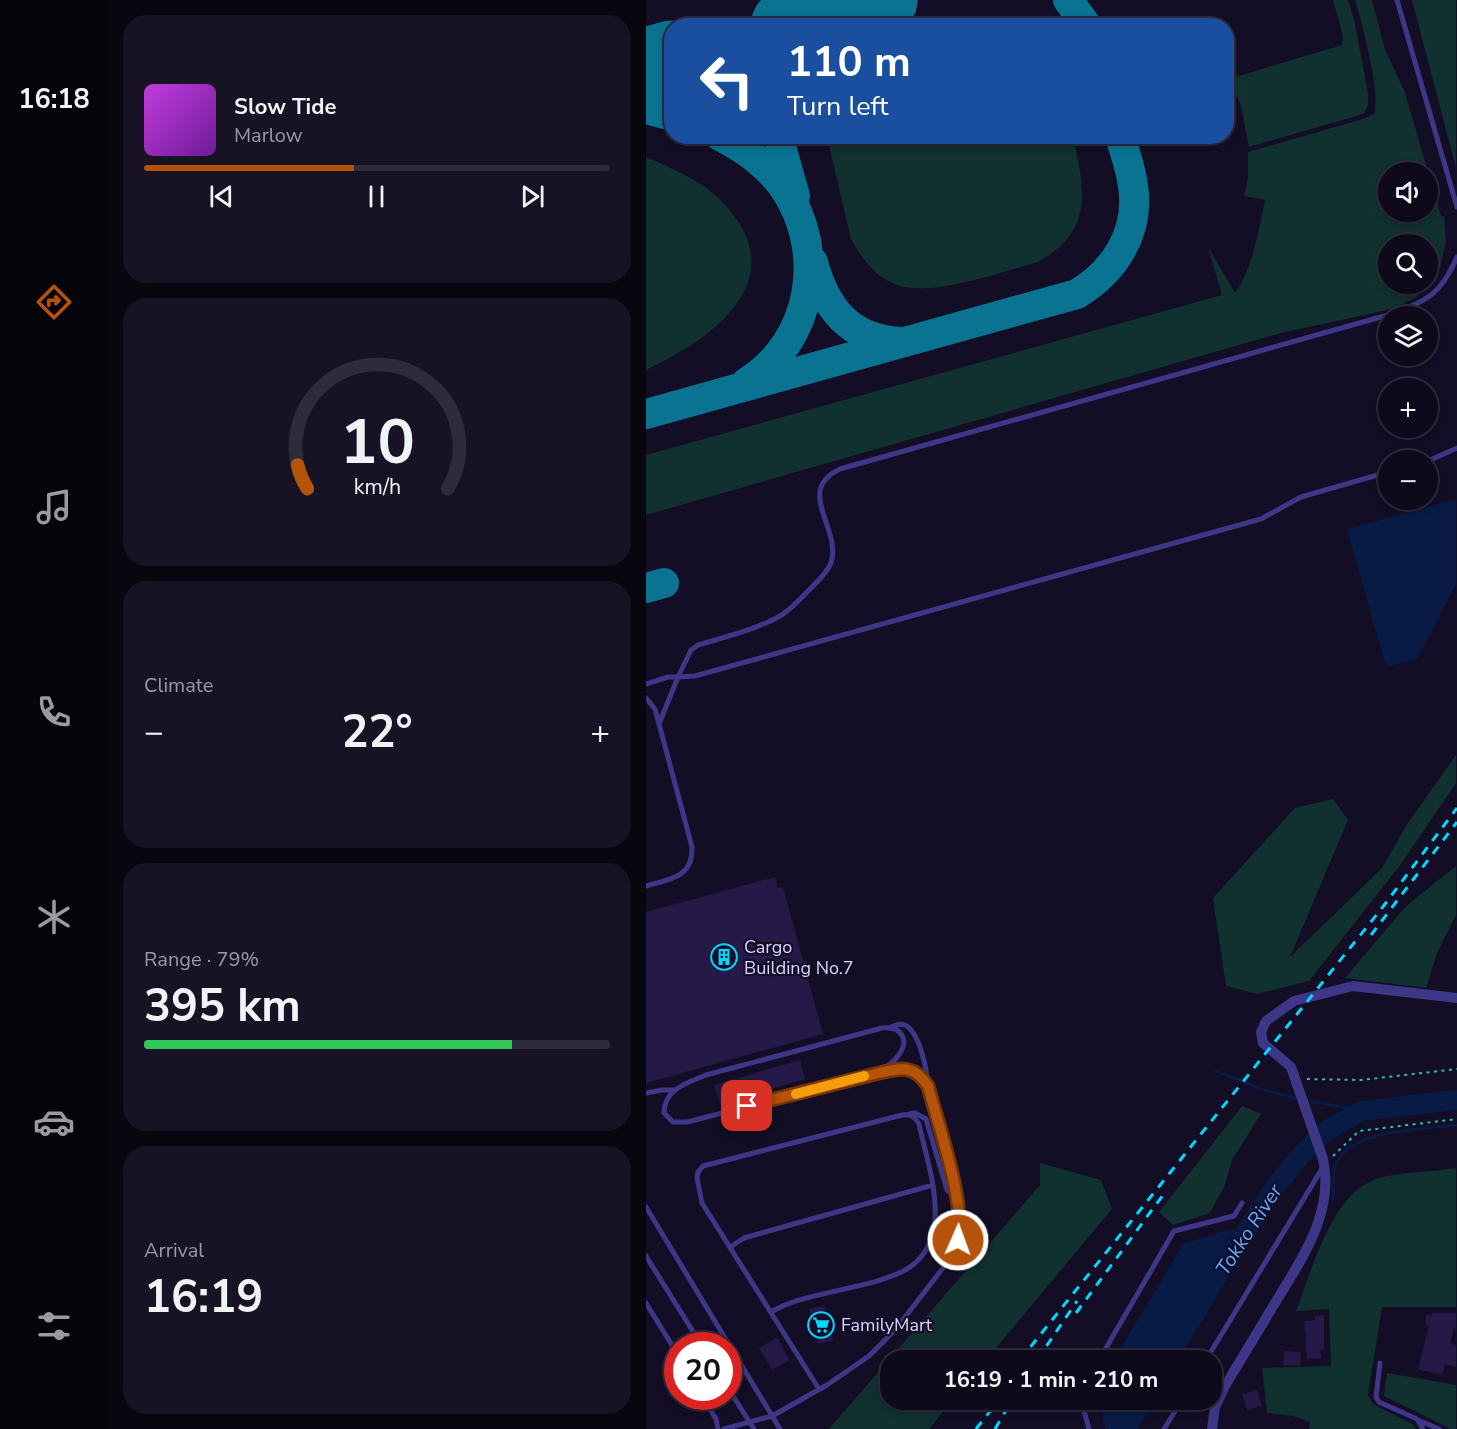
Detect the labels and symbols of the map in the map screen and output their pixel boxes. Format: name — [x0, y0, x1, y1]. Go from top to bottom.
place label: Cargo Building No.7 — [744, 935, 854, 980]
building icon: Cargo Building No.7 — [709, 942, 739, 972]
pin — [721, 1080, 772, 1131]
water label: Tokko River — [1209, 1179, 1289, 1281]
position arrow — [926, 1208, 990, 1272]
supermarket icon: FamilyMart — [806, 1310, 836, 1340]
place label: FamilyMart — [841, 1313, 933, 1337]
speed limit sign: 20 — [664, 1332, 742, 1410]

